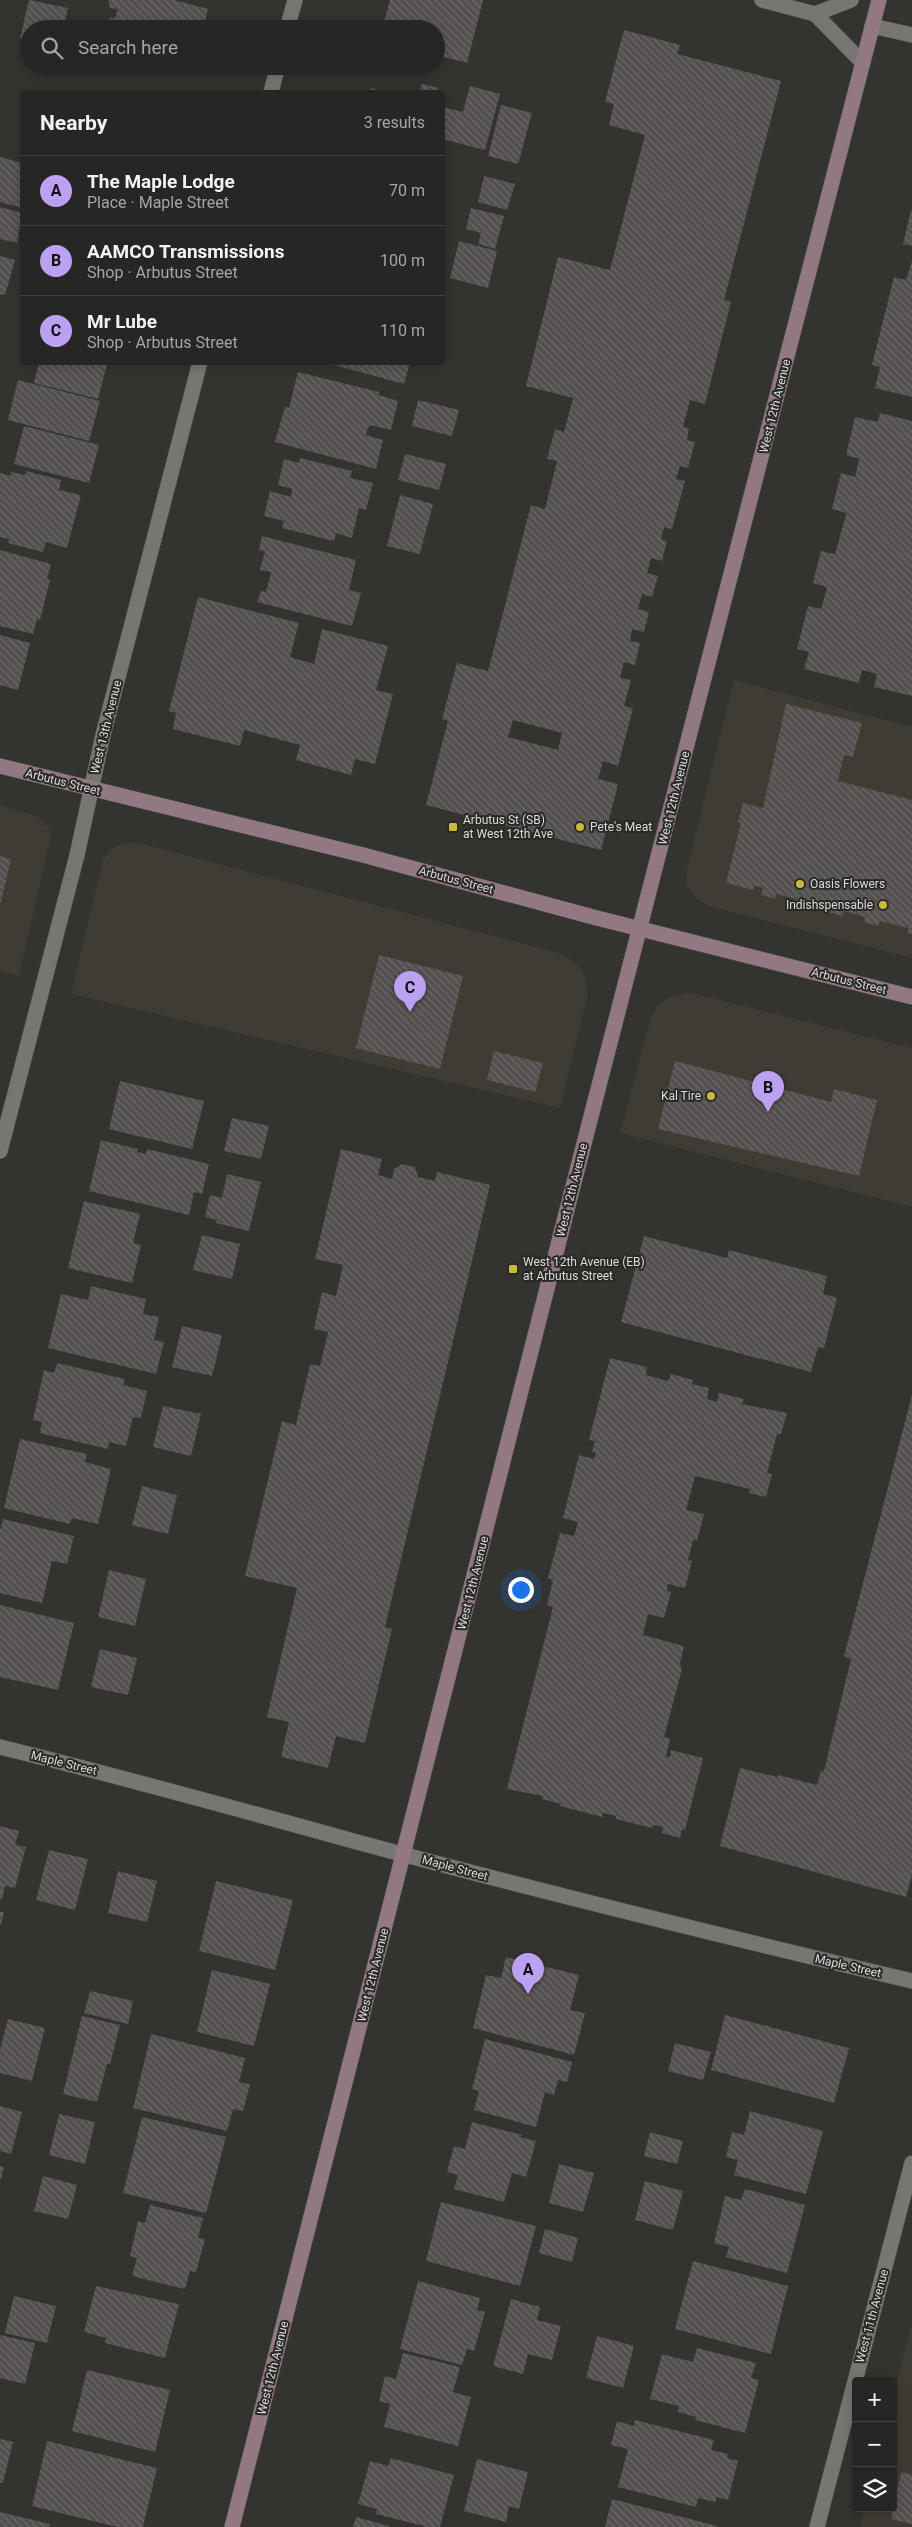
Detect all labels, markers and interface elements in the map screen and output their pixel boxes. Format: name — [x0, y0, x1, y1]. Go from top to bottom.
search box — [20, 20, 445, 75]
icon: search — [38, 34, 66, 62]
text: Search here — [78, 36, 178, 59]
text: Nearby — [40, 111, 107, 135]
text: 3 results — [364, 113, 425, 132]
text: The Maple Lodge — [87, 170, 235, 193]
text: A — [51, 181, 61, 200]
text: 70 m — [389, 181, 425, 200]
text: Place · Maple Street — [87, 193, 229, 212]
text: AAMCO Transmissions — [87, 240, 284, 263]
text: B — [51, 251, 61, 270]
text: 100 m — [380, 251, 425, 270]
text: Shop · Arbutus Street — [87, 263, 238, 282]
text: Mr Lube — [87, 310, 157, 333]
text: C — [51, 321, 61, 340]
text: 110 m — [380, 321, 425, 340]
text: Shop · Arbutus Street — [87, 333, 238, 352]
street label: West 12th Avenue — [757, 358, 793, 454]
street label: West 13th Avenue — [88, 679, 124, 775]
street label: West 12th Avenue — [656, 750, 692, 846]
street label: Arbutus Street — [24, 766, 102, 798]
place label: Arbutus St (SB) at West 12th Ave — [463, 813, 553, 841]
place label: Pete's Meat — [590, 820, 652, 834]
marker: Arbutus St (SB) at West 12th Ave — [447, 821, 459, 833]
marker: Pete's Meat — [574, 821, 586, 833]
street label: Arbutus Street — [417, 863, 495, 897]
place label: Oasis Flowers — [810, 877, 885, 891]
marker: Oasis Flowers — [794, 878, 806, 890]
place label: Indishspensable — [786, 898, 873, 912]
marker: Indishspensable — [877, 899, 889, 911]
street label: Arbutus Street — [810, 965, 888, 997]
pin: C — [394, 971, 426, 1012]
pin: B — [752, 1071, 784, 1112]
place label: Kal Tire — [661, 1089, 701, 1103]
marker: Kal Tire — [705, 1090, 717, 1102]
street label: West 12th Avenue — [554, 1142, 590, 1238]
place label: West 12th Avenue (EB) at Arbutus Street — [523, 1255, 645, 1283]
marker: West 12th Avenue (EB) at Arbutus Street — [507, 1263, 519, 1275]
street label: West 12th Avenue — [455, 1535, 491, 1631]
your location — [508, 1577, 534, 1603]
street label: Maple Street — [29, 1748, 99, 1778]
street label: Maple Street — [421, 1852, 490, 1884]
street label: West 12th Avenue — [355, 1927, 391, 2023]
street label: Maple Street — [813, 1952, 883, 1980]
pin: A — [512, 1953, 544, 1994]
street label: West 11th Avenue — [853, 2268, 891, 2364]
street label: West 12th Avenue — [255, 2320, 291, 2416]
map controls — [852, 2377, 897, 2512]
button: + — [852, 2377, 897, 2422]
button: − — [852, 2422, 897, 2467]
button: layers — [852, 2467, 897, 2512]

